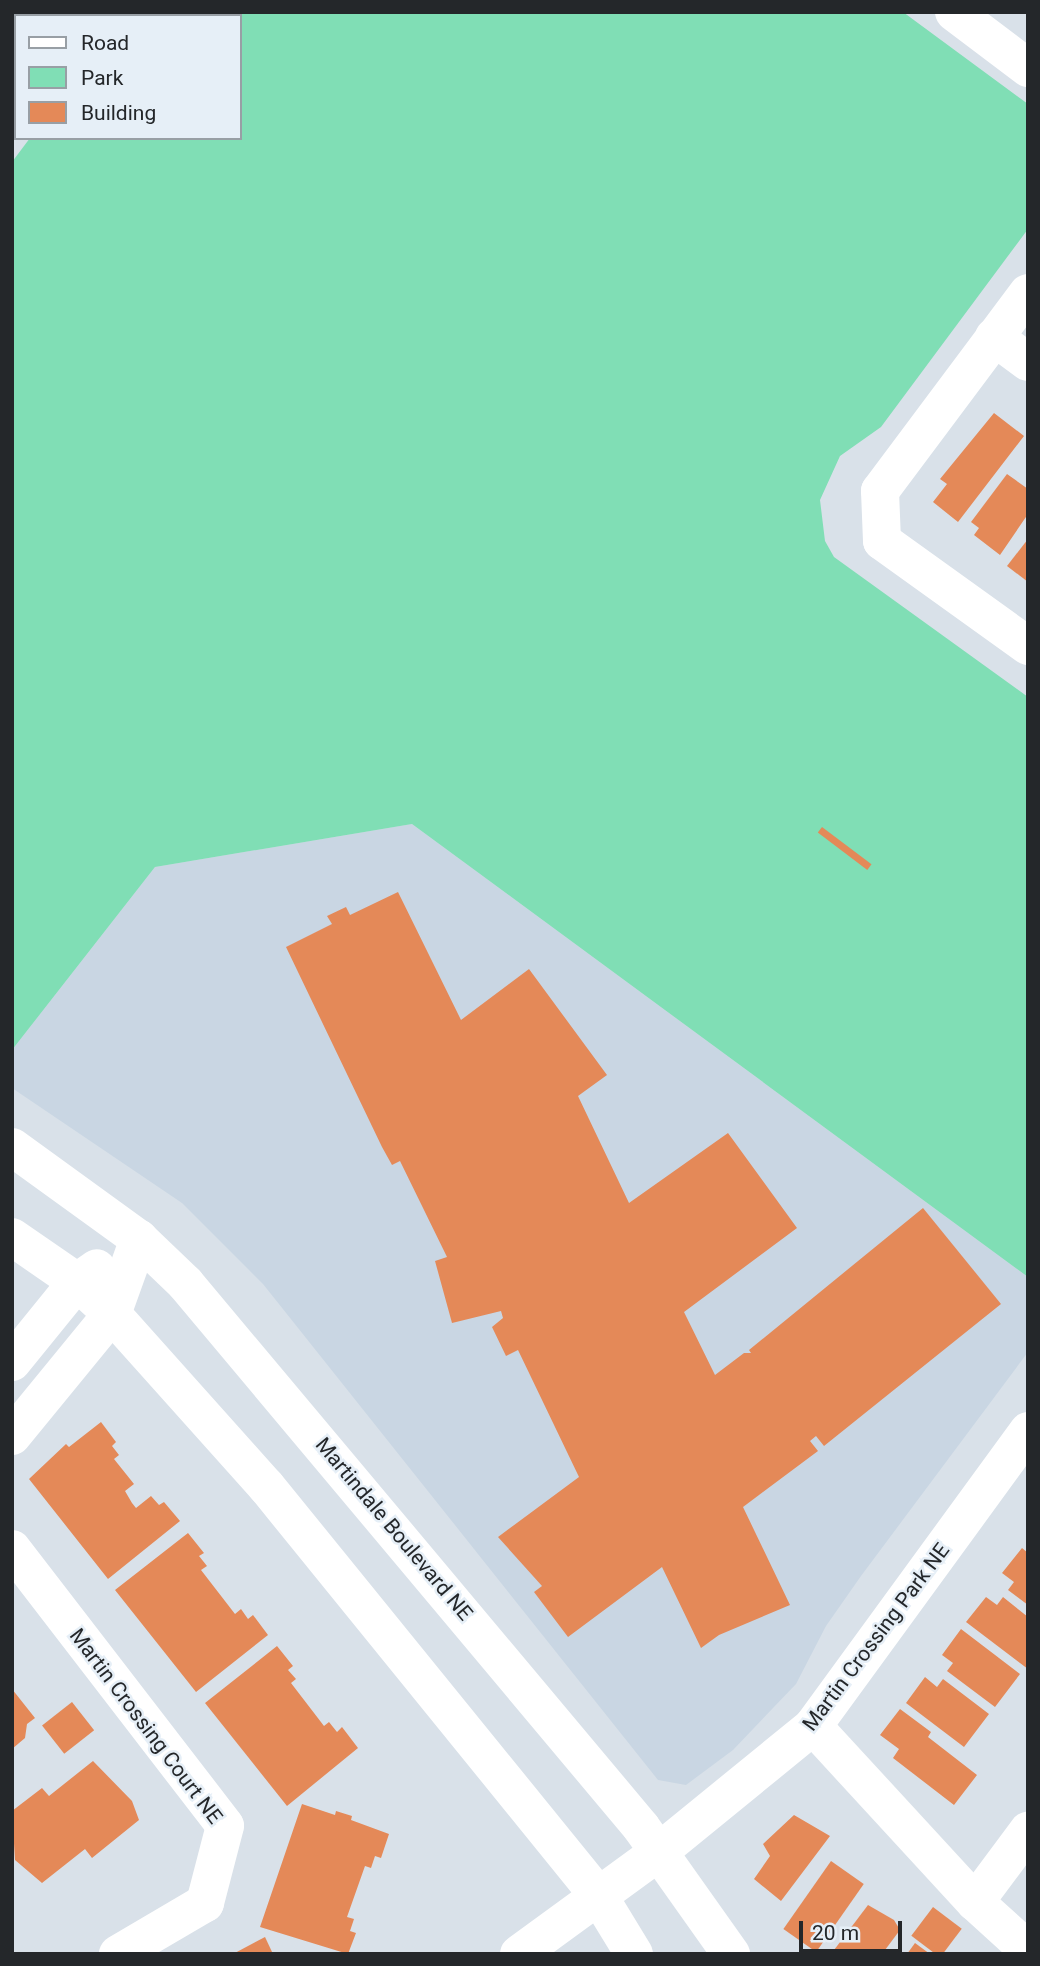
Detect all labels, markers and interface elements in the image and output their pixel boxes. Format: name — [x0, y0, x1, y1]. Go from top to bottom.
legend — [14, 14, 242, 140]
text: Road — [81, 31, 129, 55]
text: Park — [81, 66, 123, 90]
text: Building — [81, 101, 156, 125]
street label: Martindale Boulevard NE — [310, 1433, 478, 1625]
street label: Martin Crossing Park NE — [797, 1538, 955, 1736]
street label: Martin Crossing Court NE — [64, 1623, 228, 1829]
scale bar — [802, 1906, 905, 1950]
text: 20 m — [812, 1921, 859, 1945]

